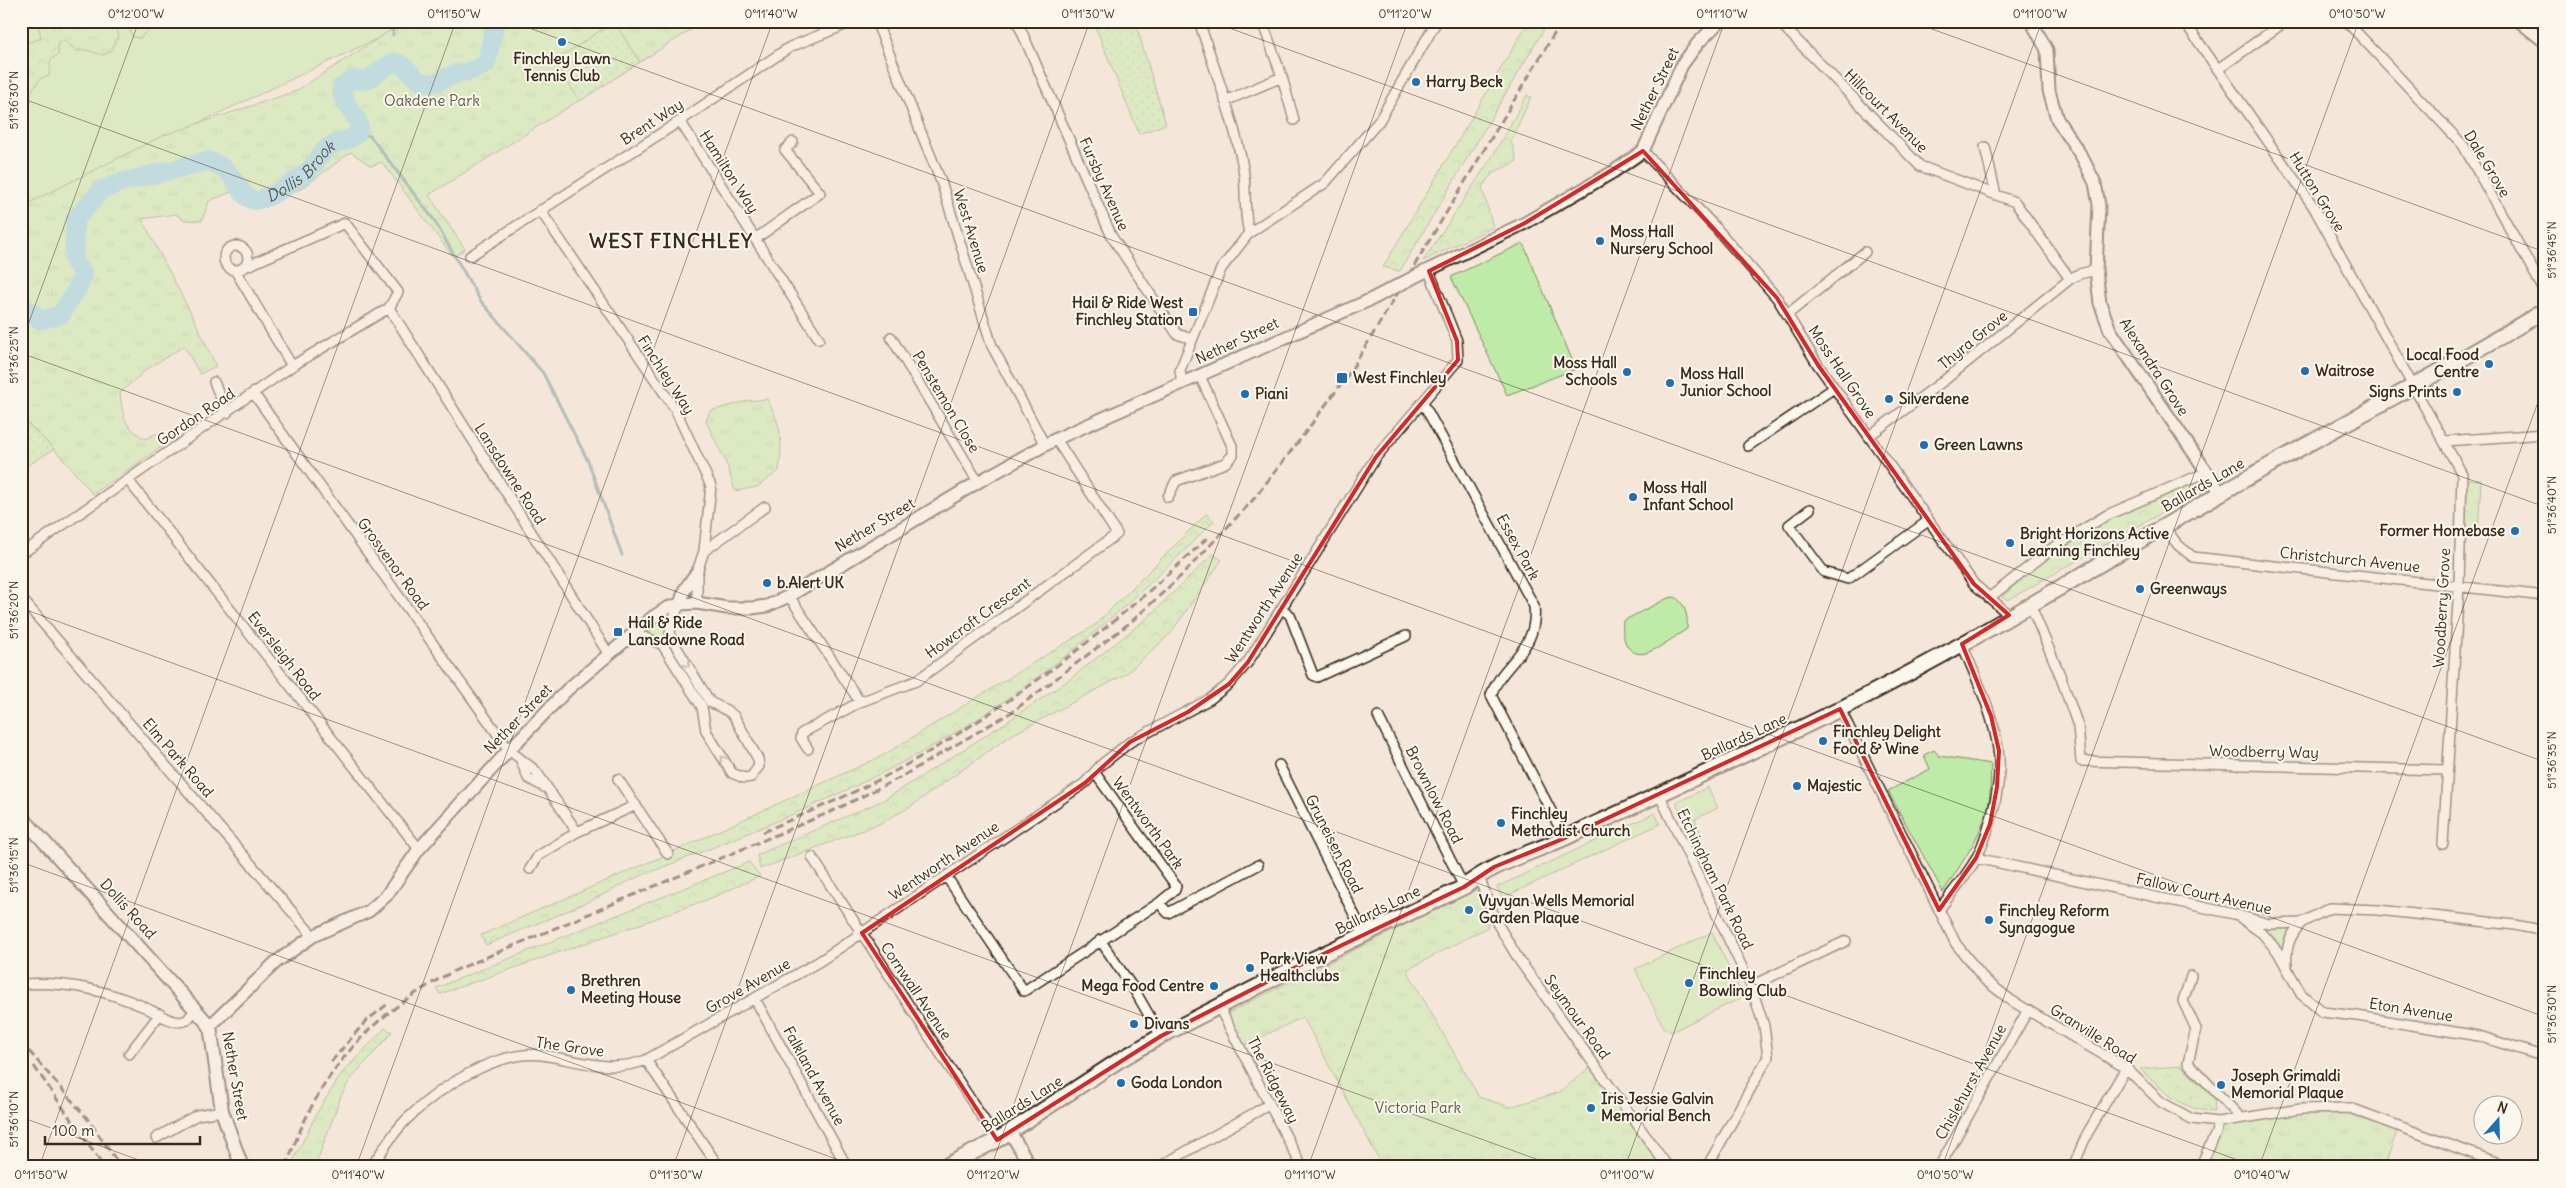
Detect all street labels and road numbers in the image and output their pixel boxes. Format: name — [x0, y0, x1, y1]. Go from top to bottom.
street label: Nether Street — [1626, 44, 1683, 133]
street label: Hillcourt Avenue — [1841, 65, 1932, 156]
street label: Brent Way — [617, 94, 687, 149]
street label: Hamilton Way — [696, 127, 763, 217]
street label: Dale Grove — [2460, 127, 2515, 201]
street label: Fursby Avenue — [1075, 134, 1134, 233]
street label: Hutton Grove — [2285, 148, 2350, 235]
street label: West Avenue — [950, 187, 993, 275]
street label: Thyra Grove — [1934, 306, 2011, 373]
street label: Nether Street — [1192, 313, 1282, 368]
street label: Alexandra Grove — [2116, 314, 2193, 419]
street label: Moss Hall Grove — [1804, 322, 1880, 422]
street label: Finchley Way — [634, 332, 699, 418]
street label: Penstemon Close — [909, 347, 984, 456]
street label: Gordon Road — [153, 383, 238, 450]
street label: Lansdowne Road — [471, 420, 550, 528]
street label: Ballards Lane — [2158, 453, 2247, 516]
street label: Nether Street — [831, 493, 918, 556]
street label: Essex Park — [1493, 510, 1544, 583]
street label: Grosvenor Road — [354, 514, 433, 614]
street label: Christchurch Avenue — [2279, 543, 2421, 576]
street label: Woodberry Grove — [2429, 548, 2454, 668]
street label: Wentworth Avenue — [1221, 549, 1307, 667]
street label: Howcroft Crescent — [921, 573, 1034, 662]
street label: Eversleigh Road — [244, 607, 325, 704]
street label: Nether Street — [480, 680, 556, 758]
street label: Ballards Lane — [1698, 708, 1790, 765]
street label: Elm Park Road — [139, 714, 218, 801]
street label: Woodberry Way — [2209, 741, 2319, 762]
street label: Brownlow Road — [1402, 743, 1467, 847]
street label: Wentworth Park — [1109, 773, 1188, 873]
street label: Gruneisen Road — [1301, 791, 1368, 896]
street label: Etchingham Park Road — [1673, 805, 1758, 952]
street label: Wentworth Avenue — [885, 817, 1002, 904]
street label: Fallow Court Avenue — [2134, 869, 2274, 918]
street label: Dollis Road — [96, 875, 161, 943]
street label: Ballards Lane — [1332, 881, 1423, 938]
street label: Cornwall Avenue — [877, 938, 956, 1043]
street label: Grove Avenue — [702, 954, 793, 1017]
street label: Seymour Road — [1540, 971, 1615, 1063]
street label: Eton Avenue — [2368, 994, 2454, 1026]
street label: Granville Road — [2047, 1000, 2140, 1068]
street label: Chislehurst Avenue — [1931, 1021, 2010, 1143]
street label: Falkland Avenue — [779, 1023, 850, 1129]
street label: Nether Street — [218, 1030, 253, 1122]
street label: The Grove — [535, 1032, 605, 1061]
street label: The Ridgeway — [1243, 1033, 1304, 1126]
street label: Ballards Lane — [978, 1071, 1066, 1136]

